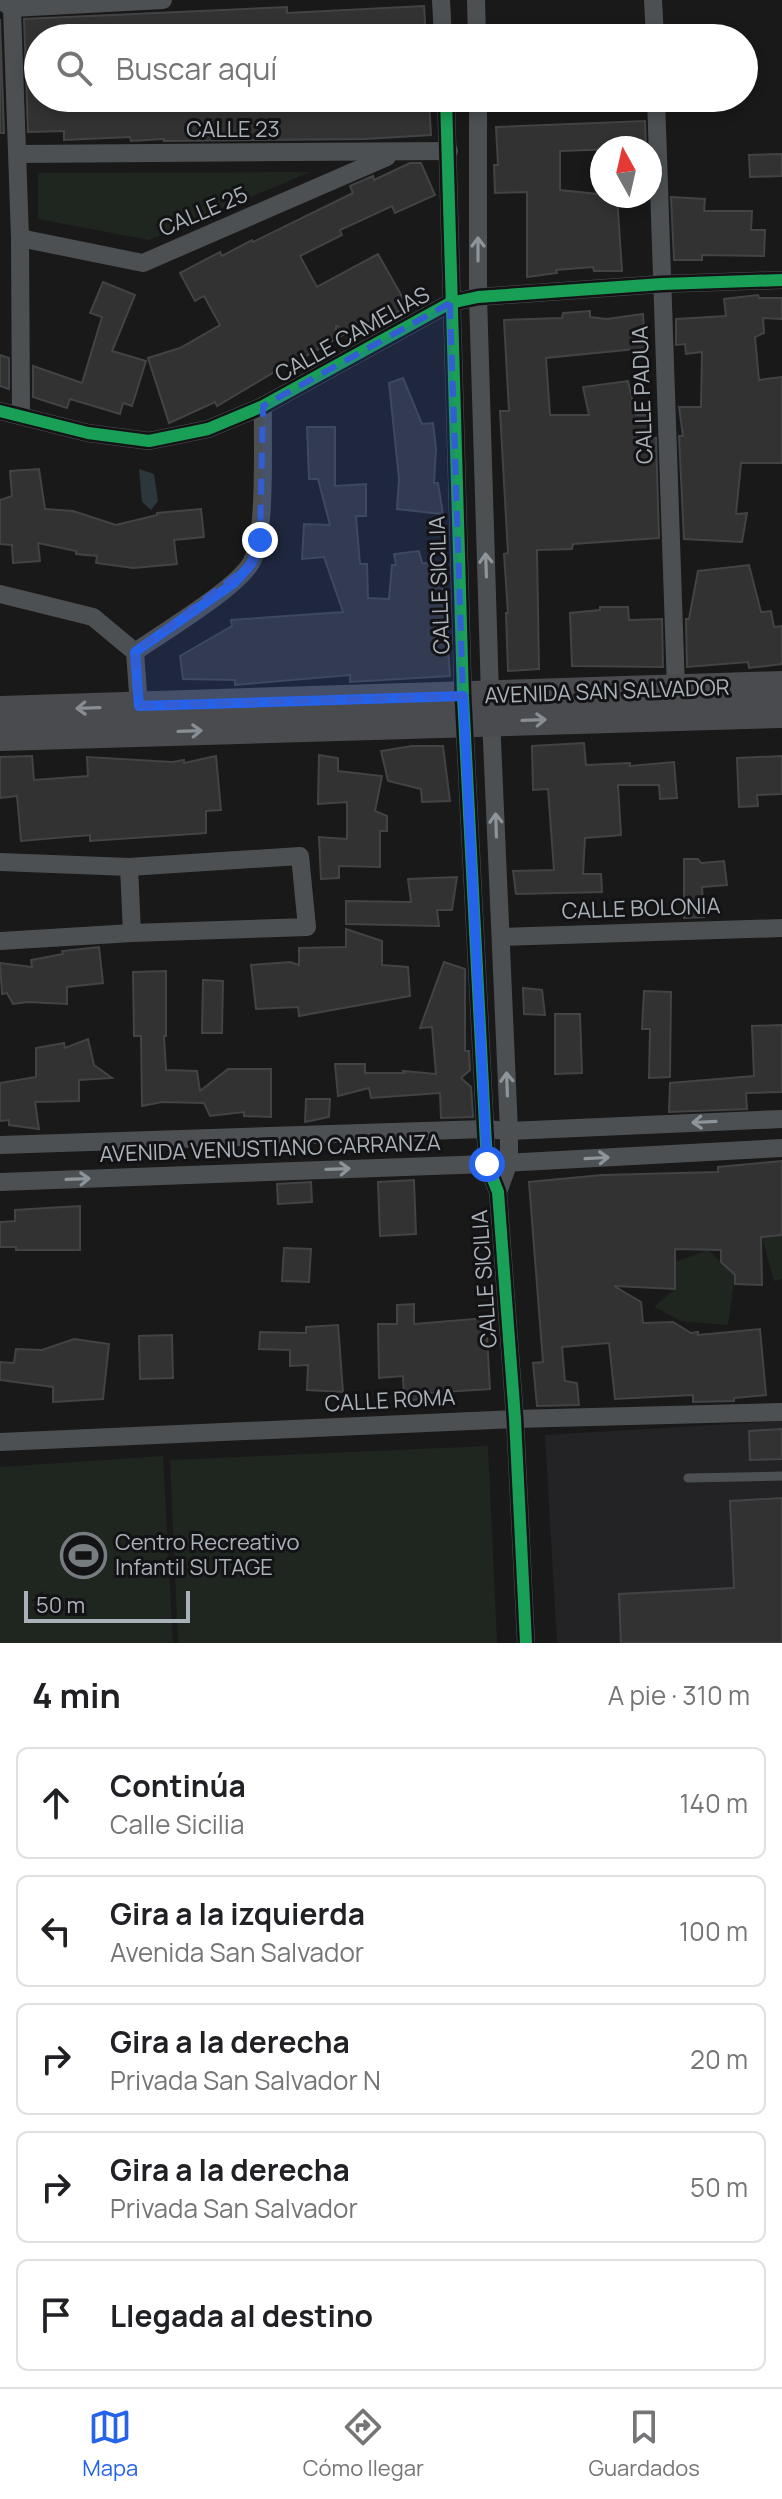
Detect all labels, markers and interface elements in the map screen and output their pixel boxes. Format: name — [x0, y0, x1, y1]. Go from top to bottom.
search box — [24, 24, 758, 112]
icon: search — [52, 46, 96, 90]
text: Buscar aquí — [116, 48, 277, 89]
street label: CALLE 23 — [186, 114, 280, 144]
north arrow — [590, 136, 662, 208]
street label: CALLE 25 — [154, 179, 252, 243]
one-way arrow — [470, 236, 486, 263]
street label: CALLE CAMELIAS — [269, 279, 435, 389]
street label: CALLE PADUA — [625, 325, 659, 465]
street label: CALLE SICILIA — [422, 515, 456, 655]
route end — [242, 522, 278, 558]
one-way arrow — [479, 552, 494, 579]
street label: AVENIDA SAN SALVADOR — [484, 672, 730, 710]
one-way arrow — [75, 701, 102, 716]
one-way arrow — [520, 713, 547, 728]
one-way arrow — [176, 723, 203, 738]
one-way arrow — [488, 812, 503, 839]
street label: CALLE BOLONIA — [561, 890, 721, 926]
one-way arrow — [499, 1071, 514, 1098]
one-way arrow — [691, 1115, 718, 1130]
street label: AVENIDA VENUSTIANO CARRANZA — [99, 1127, 441, 1169]
route start — [469, 1146, 505, 1182]
one-way arrow — [584, 1150, 610, 1165]
one-way arrow — [324, 1162, 351, 1177]
one-way arrow — [64, 1172, 91, 1187]
street label: CALLE SICILIA — [464, 1209, 504, 1349]
street label: CALLE ROMA — [324, 1382, 456, 1418]
place label: Centro Recreativo Infantil SUTAGE — [115, 1527, 299, 1582]
sports icon: Centro Recreativo Infantil SUTAGE — [60, 1531, 108, 1579]
scale bar — [24, 1587, 190, 1623]
text: 50 m — [36, 1590, 85, 1620]
text: 4 min — [32, 1672, 121, 1718]
text: A pie · 310 m — [608, 1677, 750, 1713]
text: Continúa — [110, 1765, 246, 1806]
icon: ahead — [34, 1781, 78, 1825]
text: 140 m — [679, 1785, 748, 1821]
text: Calle Sicilia — [110, 1806, 244, 1842]
text: Gira a la izquierda — [110, 1893, 365, 1934]
icon: left — [34, 1909, 78, 1953]
text: 100 m — [679, 1913, 748, 1949]
text: Avenida San Salvador — [110, 1934, 364, 1970]
text: Gira a la derecha — [110, 2021, 350, 2062]
icon: right — [34, 2037, 78, 2081]
text: 20 m — [690, 2041, 748, 2077]
text: Privada San Salvador N — [110, 2062, 381, 2098]
text: Gira a la derecha — [110, 2149, 350, 2190]
icon: right — [34, 2165, 78, 2209]
text: 50 m — [690, 2169, 748, 2205]
text: Privada San Salvador — [110, 2190, 358, 2226]
icon: arrive — [34, 2293, 78, 2337]
text: Llegada al destino — [110, 2295, 373, 2336]
tab: Mapa — [82, 2405, 138, 2483]
tab: Cómo llegar — [303, 2405, 424, 2483]
tab: Guardados — [588, 2405, 700, 2483]

